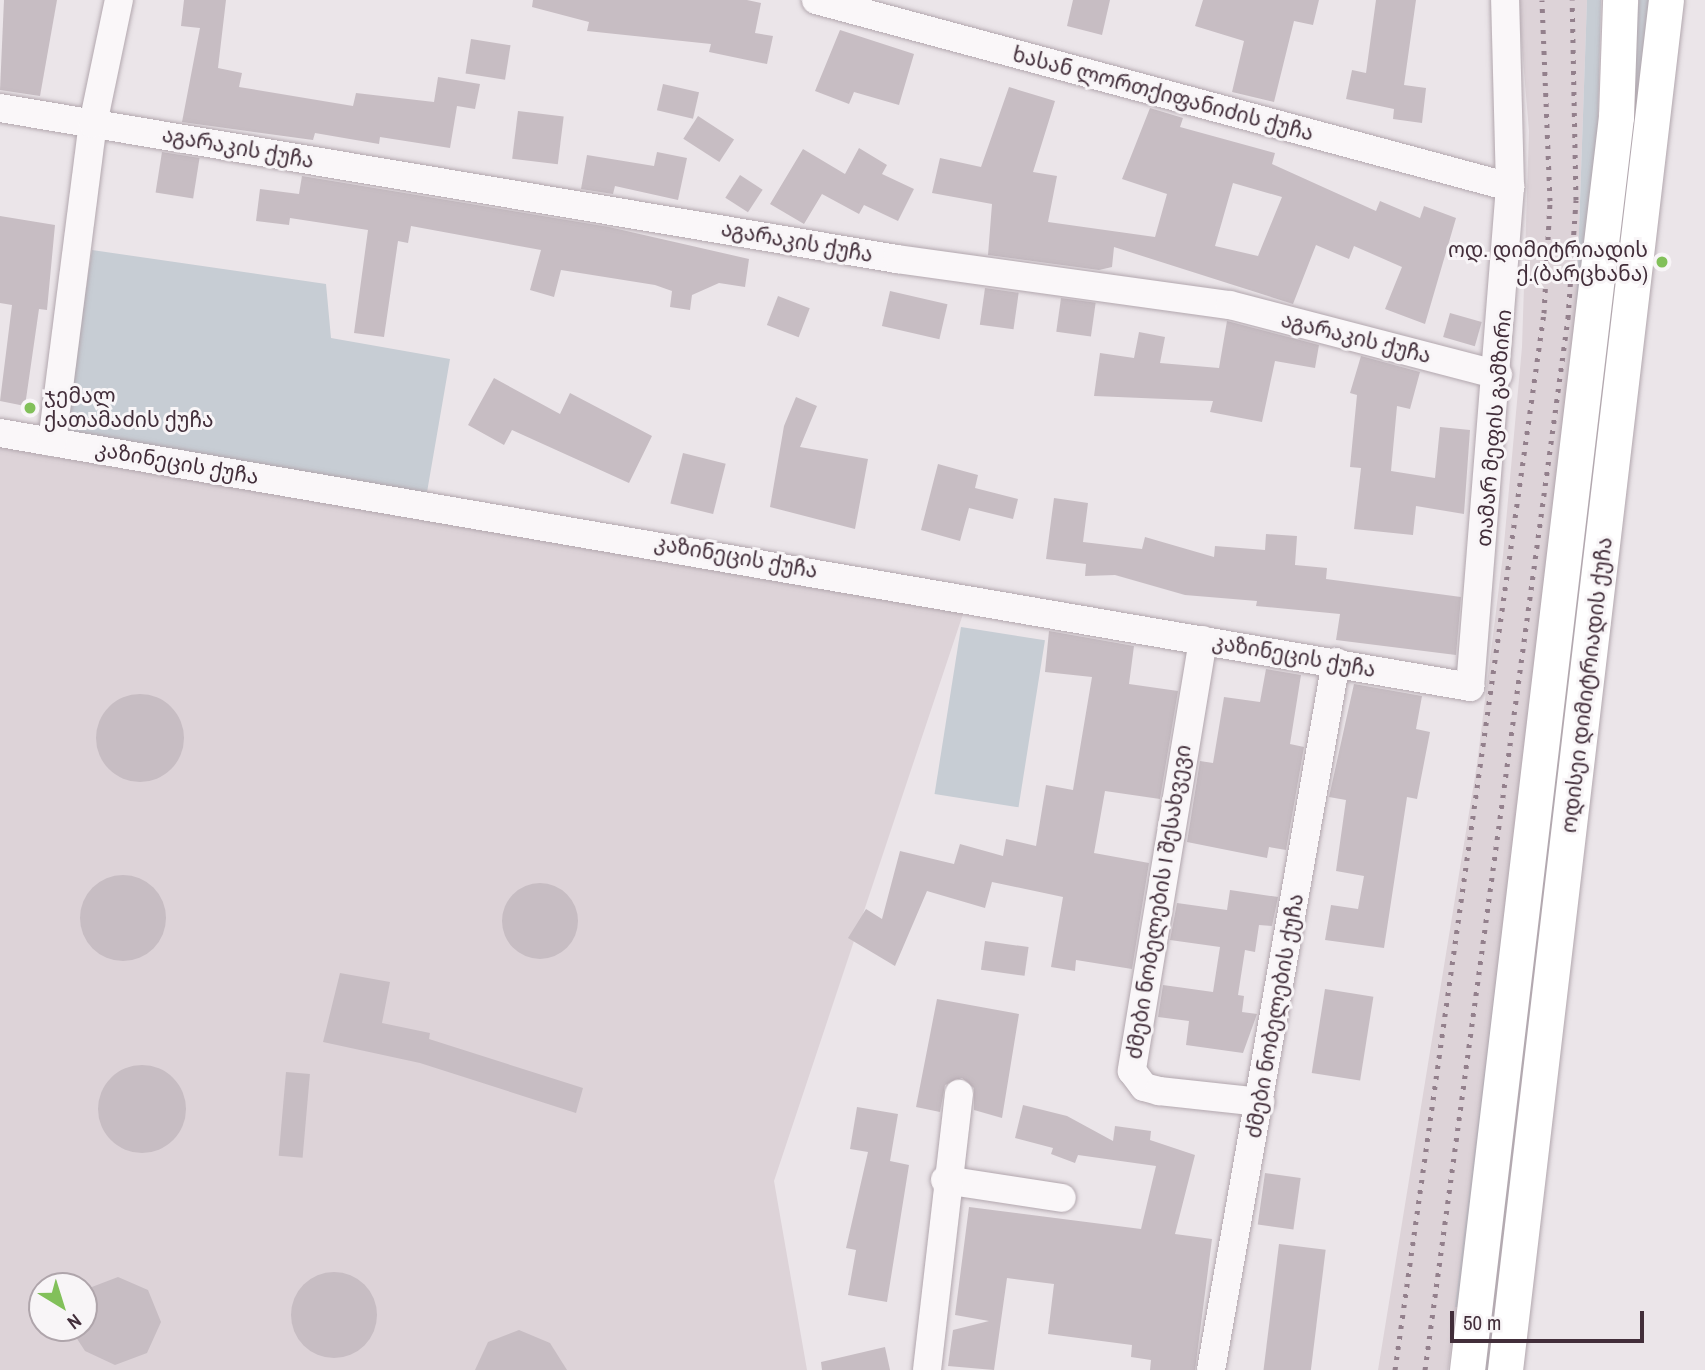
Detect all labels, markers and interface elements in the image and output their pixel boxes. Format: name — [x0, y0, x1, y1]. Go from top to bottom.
street label: ხასან ლორთქიფანიძის ქუჩა — [1010, 42, 1316, 146]
street label: აგარაკის ქუჩა — [160, 122, 316, 174]
street label: აგარაკის ქუჩა — [719, 216, 875, 268]
place label: ოდ. დიმიტრიადის ქ.(ბარცხანა) — [1448, 237, 1648, 287]
marker: ოდ. დიმიტრიადის ქ.(ბარცხანა) — [1654, 254, 1670, 270]
street label: აგარაკის ქუჩა — [1278, 307, 1434, 369]
street label: თამარ მეფის გამზირი — [1471, 308, 1517, 548]
place label: ჯემალ ქათამაძის ქუჩა — [44, 383, 213, 433]
marker: ჯემალ ქათამაძის ქუჩა — [22, 400, 38, 416]
street label: კაზინეცის ქუჩა — [93, 436, 261, 490]
street label: კაზინეცის ქუჩა — [652, 530, 820, 584]
street label: ოდისეი დიმიტრიადის ქუჩა — [1556, 536, 1618, 834]
street label: კაზინეცის ქუჩა — [1210, 629, 1378, 683]
street label: ძმები ნობელების I შესახვევი — [1122, 743, 1196, 1061]
street label: ძმები ნობელების ქუჩა — [1241, 892, 1309, 1140]
north arrow — [28, 1272, 98, 1342]
scale bar — [1453, 1296, 1647, 1340]
text: N — [62, 1308, 87, 1336]
text: 50 m — [1463, 1308, 1501, 1337]

